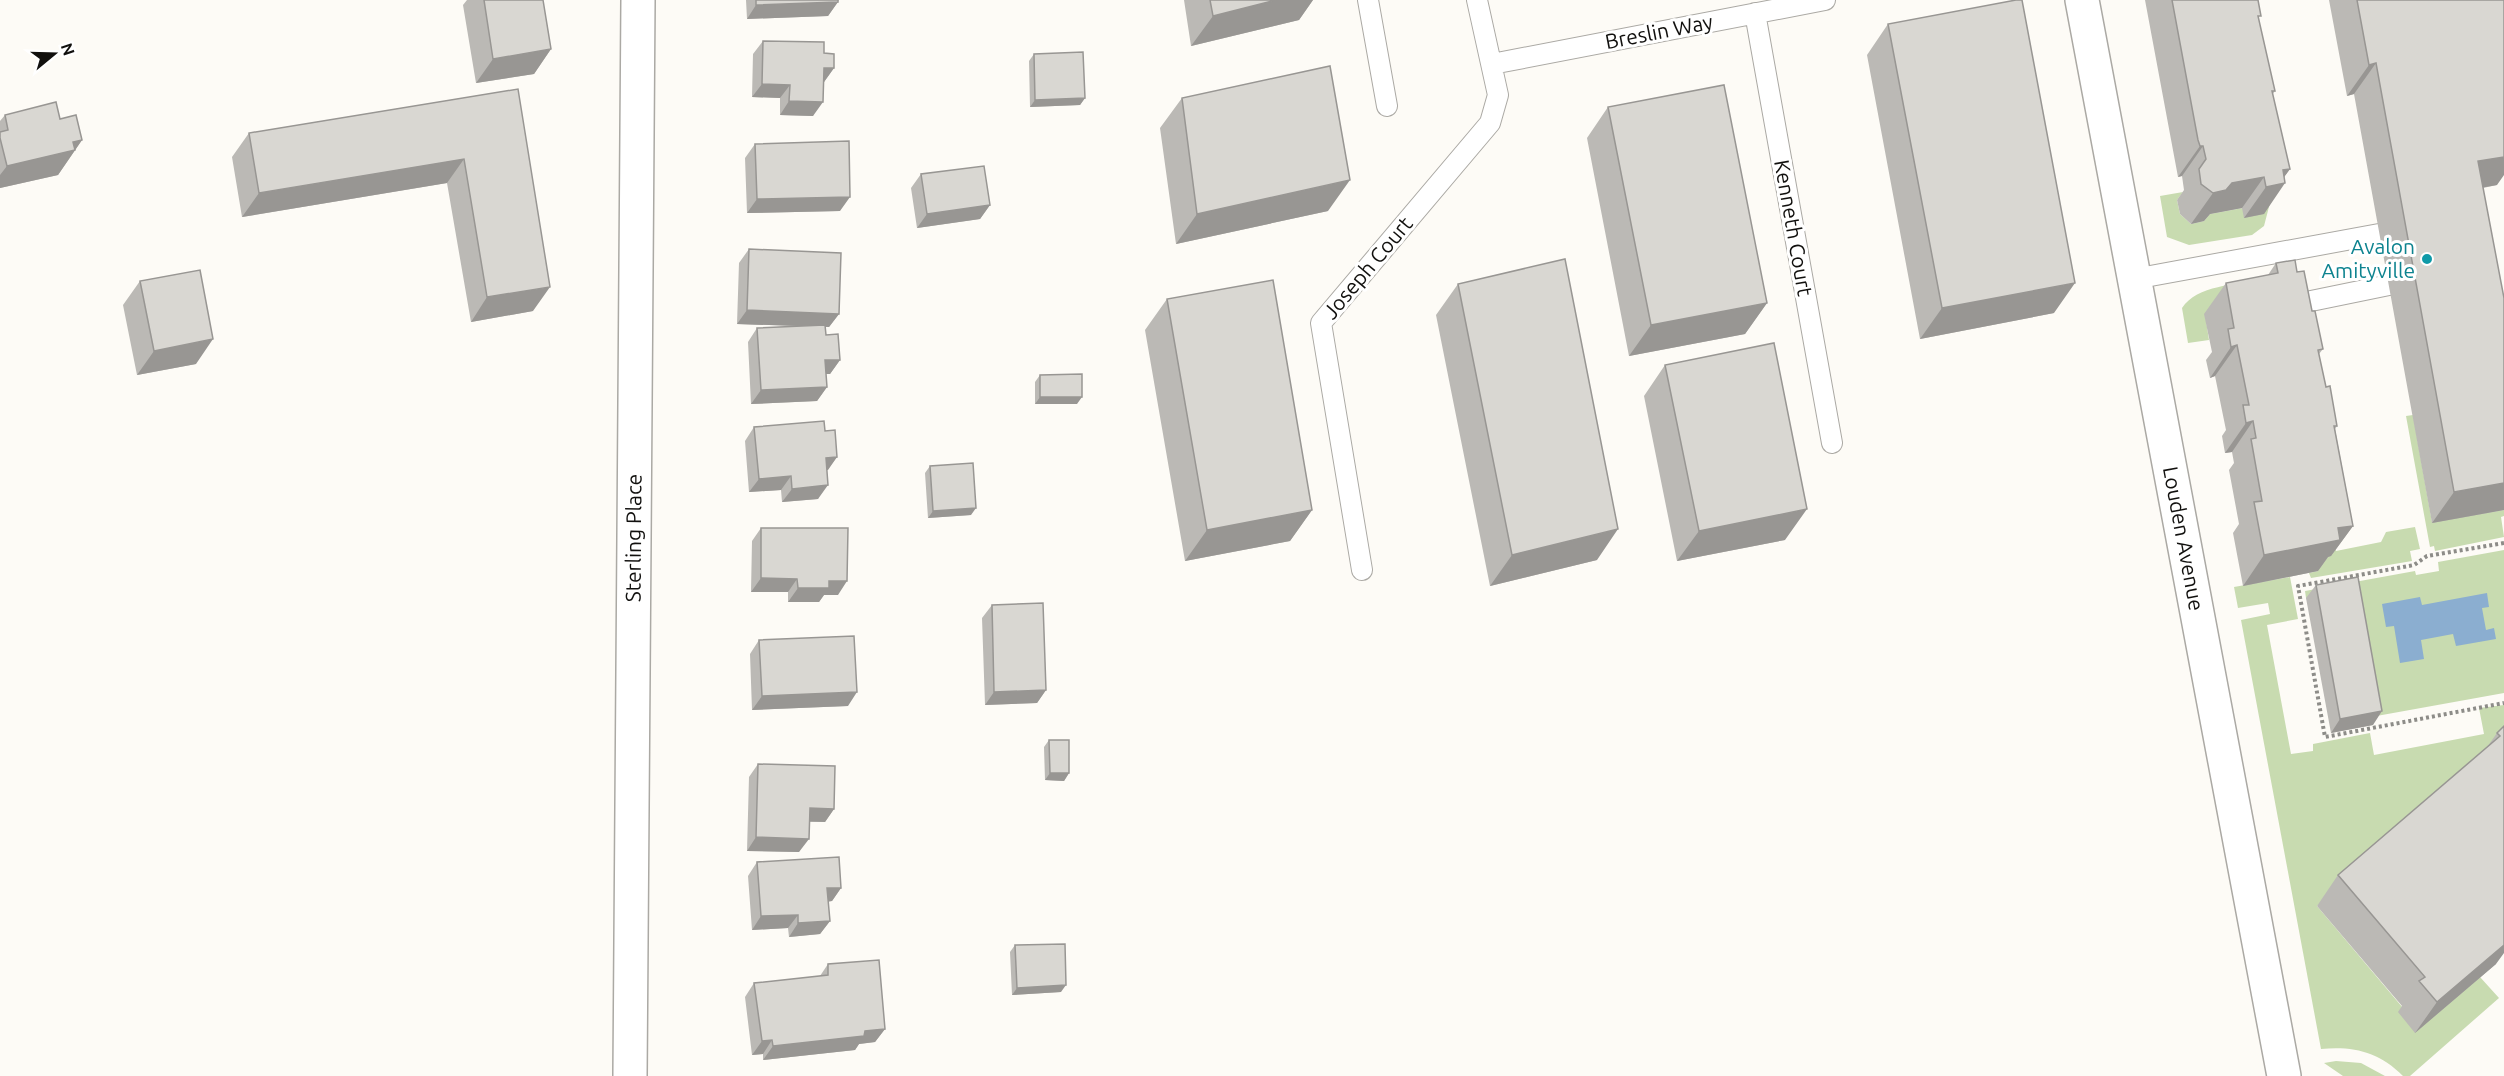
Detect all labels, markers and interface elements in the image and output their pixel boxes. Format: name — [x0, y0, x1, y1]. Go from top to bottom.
street label: Breslin Way — [1603, 9, 1715, 53]
north arrow — [24, 24, 84, 84]
text: N — [58, 41, 79, 58]
street label: Kenneth Court — [1770, 158, 1818, 298]
street label: Joseph Court — [1318, 211, 1417, 323]
place label: Avalon Amityville — [2321, 234, 2415, 282]
marker: Avalon Amityville — [2420, 252, 2434, 266]
street label: Louden Avenue — [2159, 464, 2209, 613]
street label: Sterling Place — [621, 474, 645, 602]

